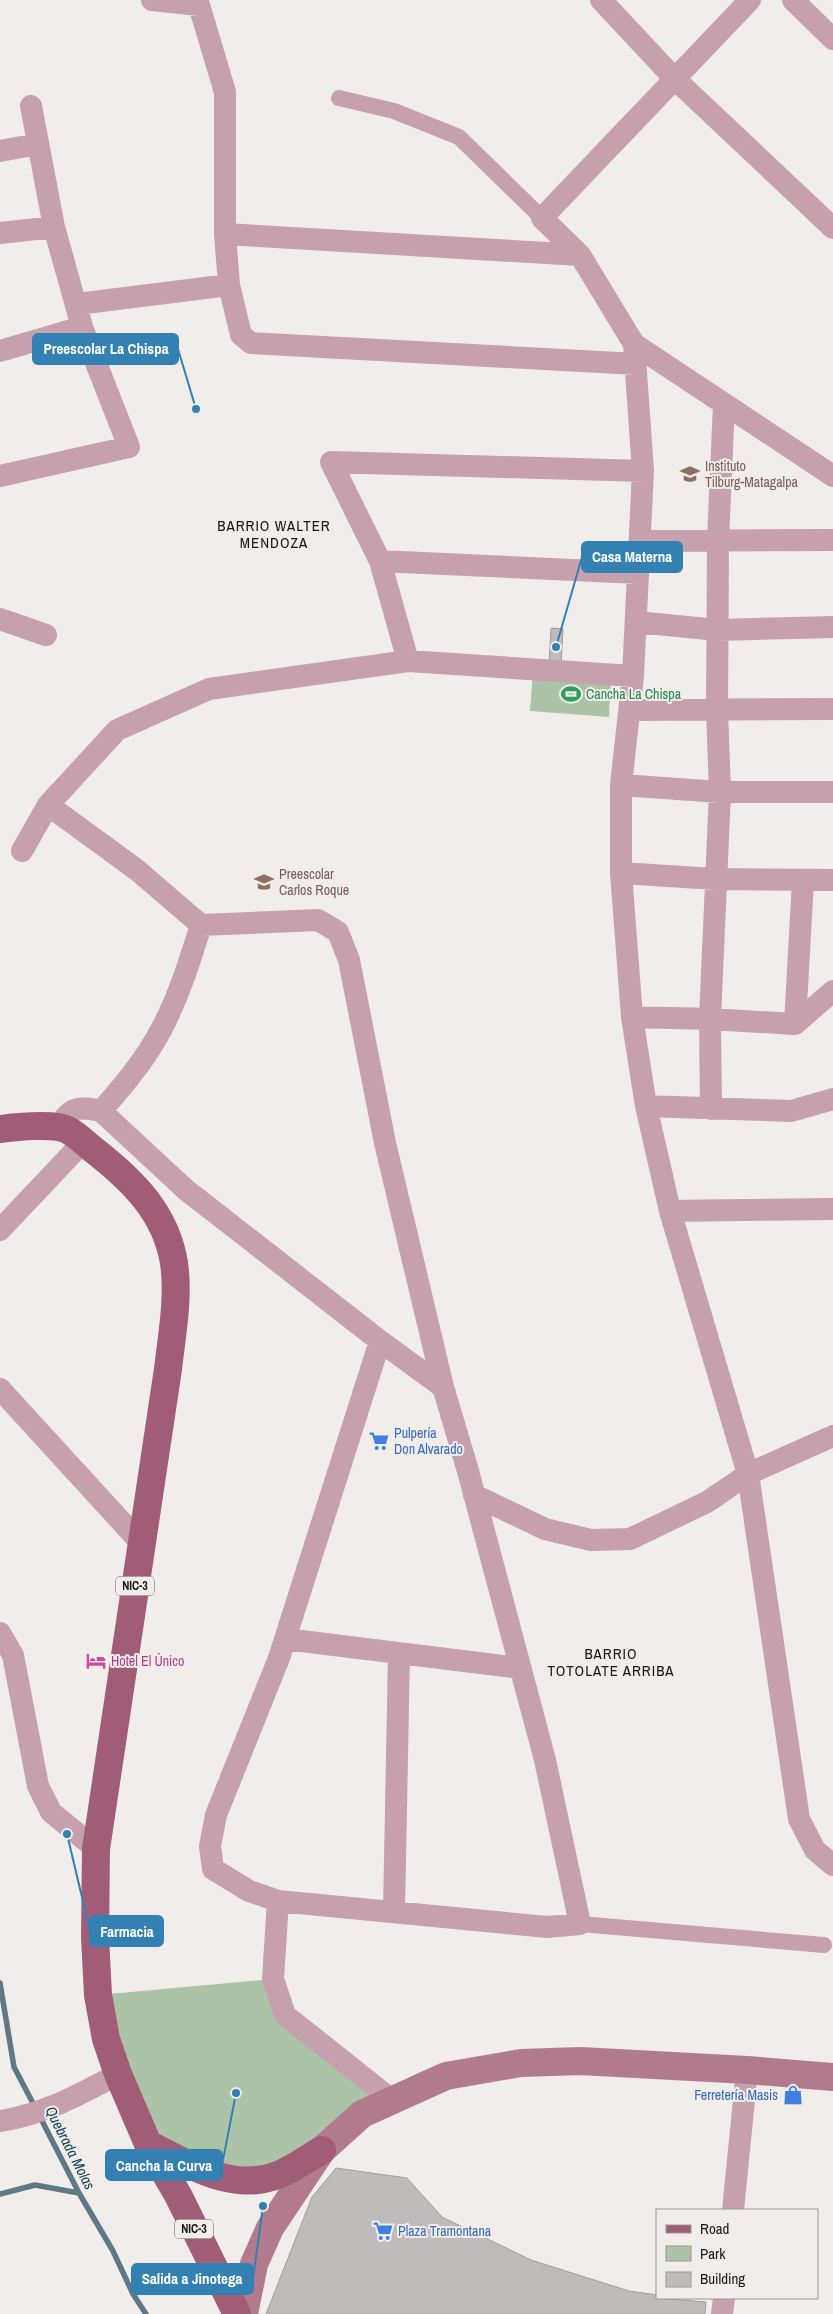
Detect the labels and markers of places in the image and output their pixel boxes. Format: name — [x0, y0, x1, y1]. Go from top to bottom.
callout: Preescolar La Chispa — [33, 334, 178, 364]
place label: Instituto Tilburg-Matagalpa — [705, 457, 799, 491]
school or university icon: Instituto Tilburg-Matagalpa — [679, 463, 701, 485]
callout: Casa Materna — [582, 542, 682, 572]
sports icon: Cancha La Chispa — [560, 683, 582, 705]
place label: Cancha La Chispa — [586, 685, 682, 703]
place label: Preescolar Carlos Roque — [279, 865, 349, 899]
school or university icon: Preescolar Carlos Roque — [253, 871, 275, 893]
place label: Pulpería Don Alvarado — [394, 1424, 463, 1458]
supermarket icon: Pulpería Don Alvarado — [368, 1430, 390, 1452]
hotel icon: Hotel El Único — [85, 1650, 107, 1672]
place label: Hotel El Único — [111, 1652, 184, 1670]
callout: Farmacia — [90, 1916, 163, 1946]
shop icon: Ferretería Masis — [782, 2084, 804, 2106]
place label: Ferretería Masis — [694, 2086, 778, 2104]
callout: Cancha la Curva — [106, 2150, 222, 2180]
supermarket icon: Plaza Tramontana — [372, 2220, 394, 2242]
place label: Plaza Tramontana — [398, 2222, 492, 2240]
callout: Salida a Jinotega — [132, 2264, 253, 2294]

